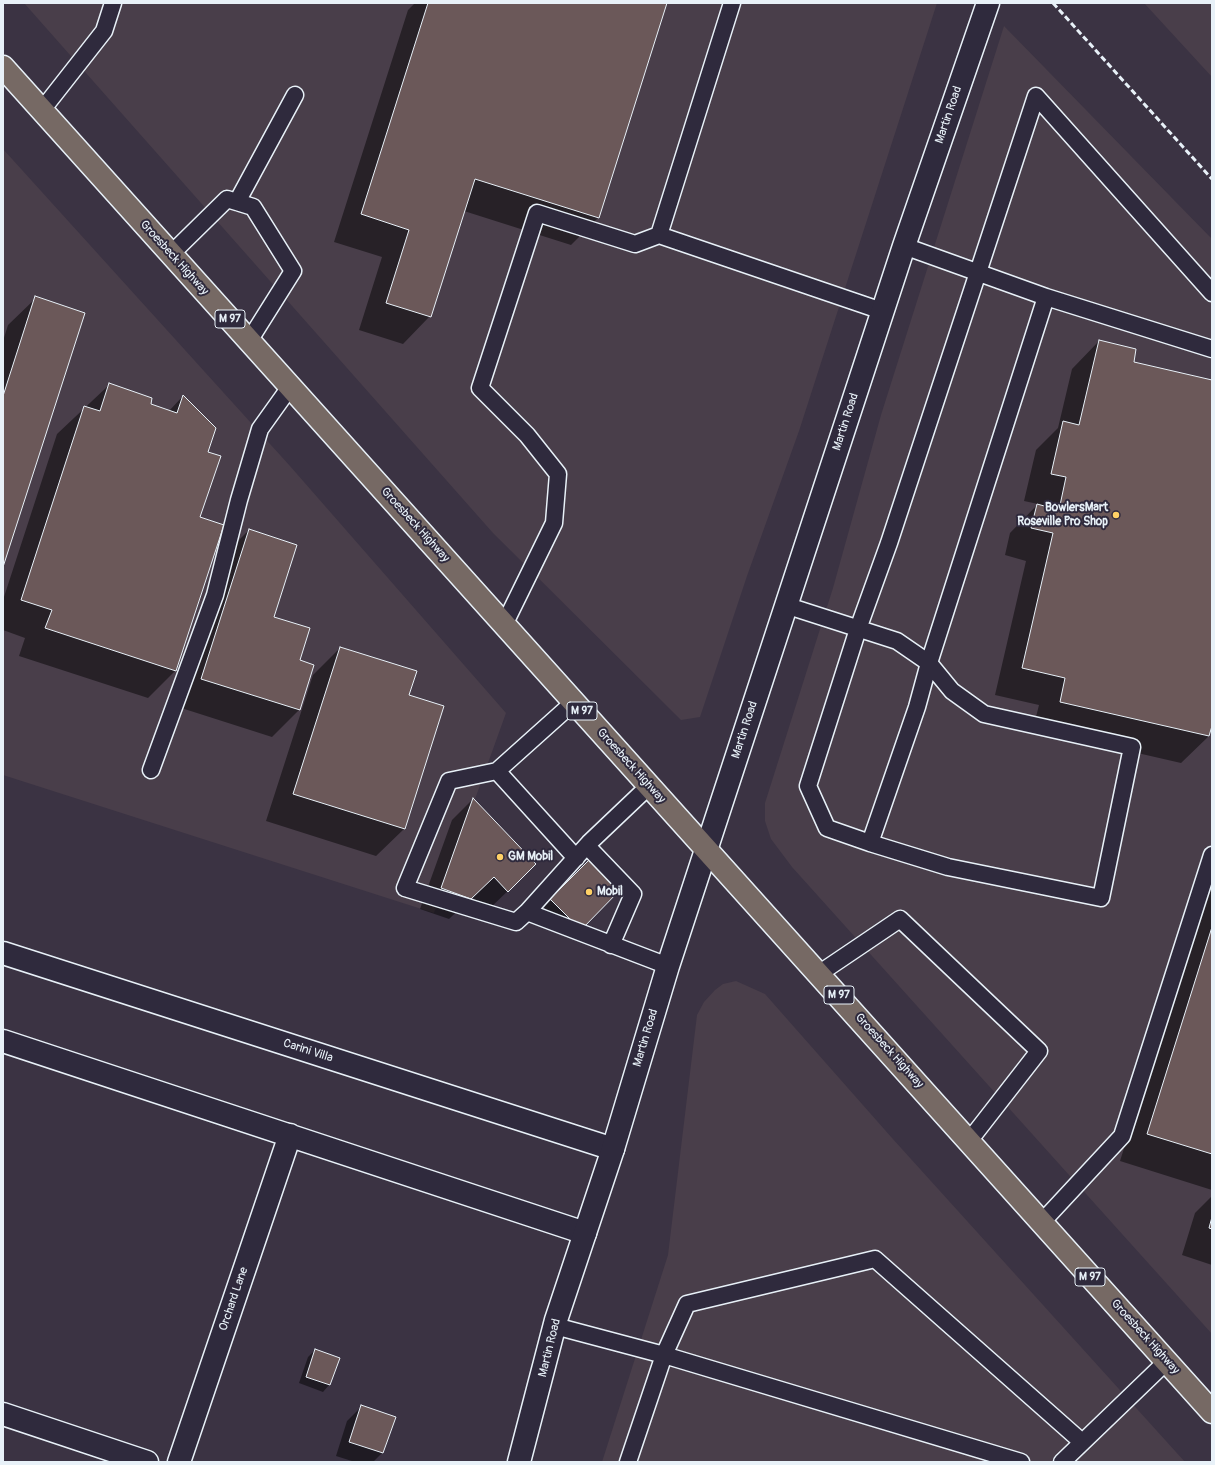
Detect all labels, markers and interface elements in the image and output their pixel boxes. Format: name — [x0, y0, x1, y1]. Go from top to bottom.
street label: Martin Road — [932, 84, 966, 146]
street label: Groesbeck Highway — [137, 218, 211, 298]
road number: M 97 — [215, 310, 245, 328]
street label: Martin Road — [830, 391, 862, 453]
street label: Groesbeck Highway — [378, 485, 452, 565]
place label: BowlersMart Roseville Pro Shop — [1017, 501, 1108, 529]
marker: BowlersMart Roseville Pro Shop — [1111, 510, 1121, 520]
street label: Martin Road — [729, 699, 761, 761]
road number: M 97 — [567, 702, 597, 720]
street label: Groesbeck Highway — [594, 726, 668, 806]
place label: GM Mobil — [508, 850, 553, 864]
marker: GM Mobil — [495, 852, 505, 862]
place label: Mobil — [597, 885, 623, 899]
marker: Mobil — [584, 887, 594, 897]
road number: M 97 — [824, 986, 854, 1004]
street label: Martin Road — [630, 1007, 662, 1069]
street label: Groesbeck Highway — [852, 1011, 926, 1091]
street label: Carini Villa — [281, 1036, 335, 1066]
street label: Orchard Lane — [216, 1265, 252, 1333]
road number: M 97 — [1075, 1268, 1105, 1286]
street label: Groesbeck Highway — [1108, 1297, 1182, 1377]
street label: Martin Road — [536, 1317, 564, 1379]

